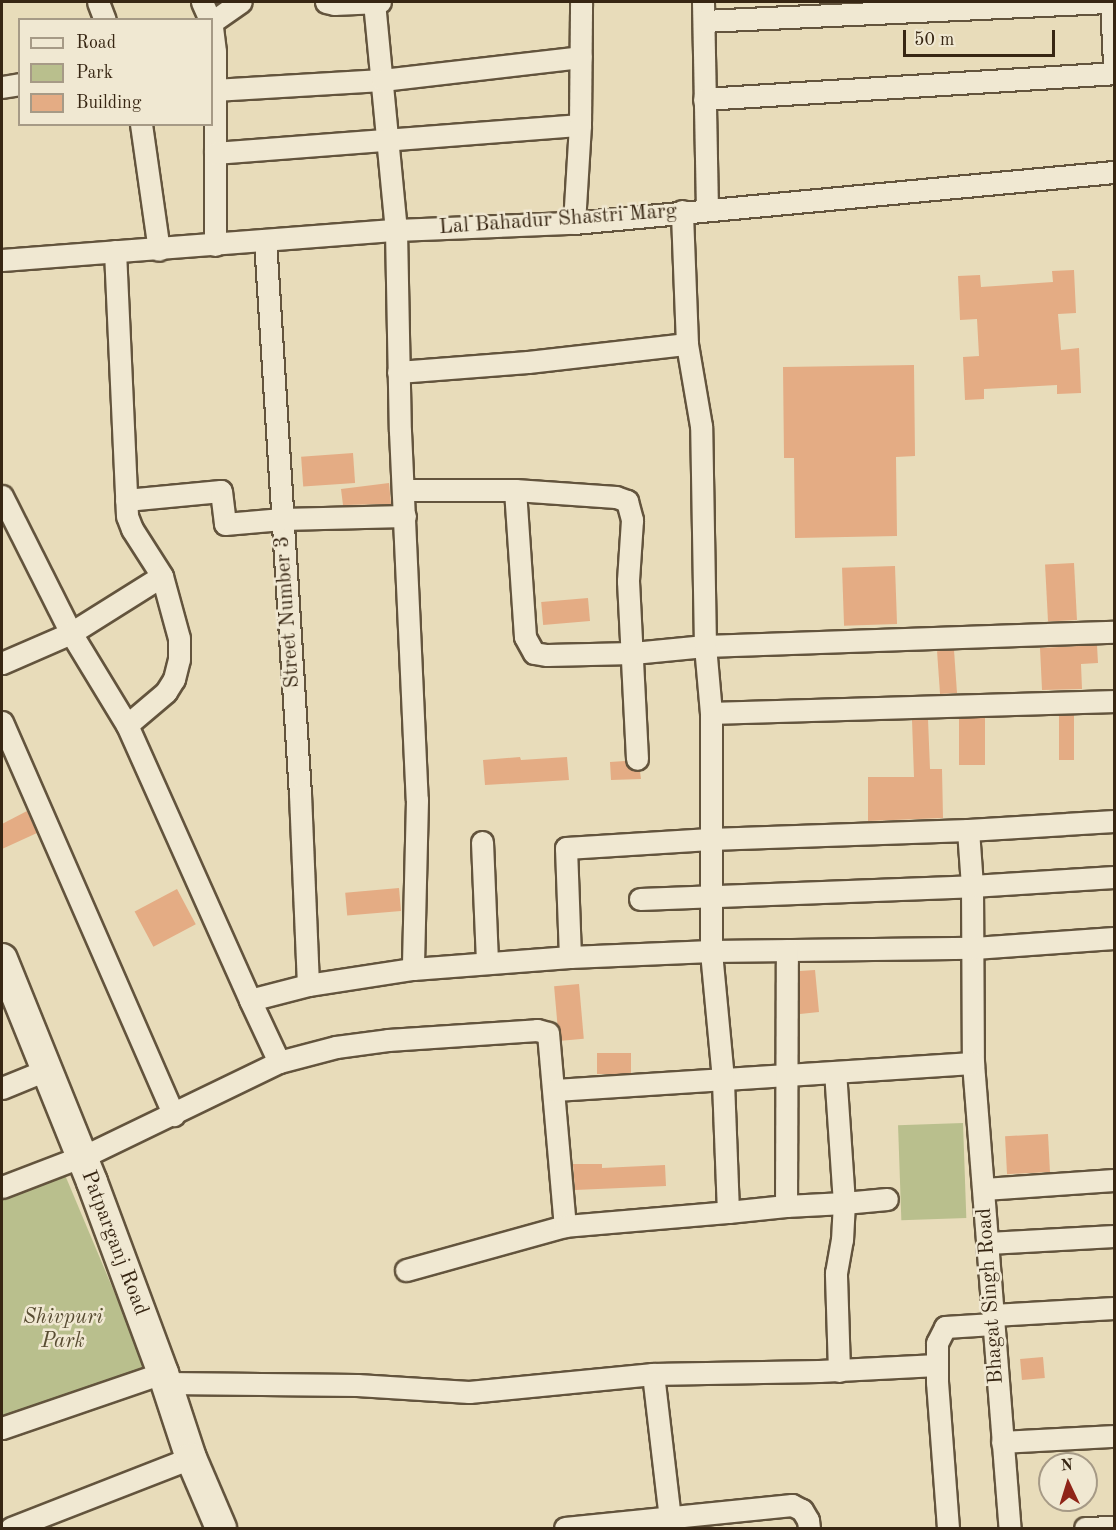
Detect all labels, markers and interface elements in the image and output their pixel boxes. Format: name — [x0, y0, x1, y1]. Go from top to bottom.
legend — [18, 18, 213, 126]
scale bar — [906, 18, 1058, 56]
text: 50 m — [914, 31, 954, 49]
text: Road — [76, 34, 116, 52]
text: Park — [76, 64, 113, 82]
text: Building — [76, 94, 141, 112]
street label: Lal Bahadur Shastri Marg — [438, 199, 678, 241]
street label: Street Number 3 — [270, 535, 306, 689]
street label: Patparganj Road — [75, 1167, 153, 1319]
street label: Bhagat Singh Road — [972, 1207, 1010, 1385]
park label: Shivpuri Park — [23, 1305, 103, 1355]
north arrow — [1038, 1452, 1098, 1512]
text: N — [1060, 1458, 1074, 1474]

